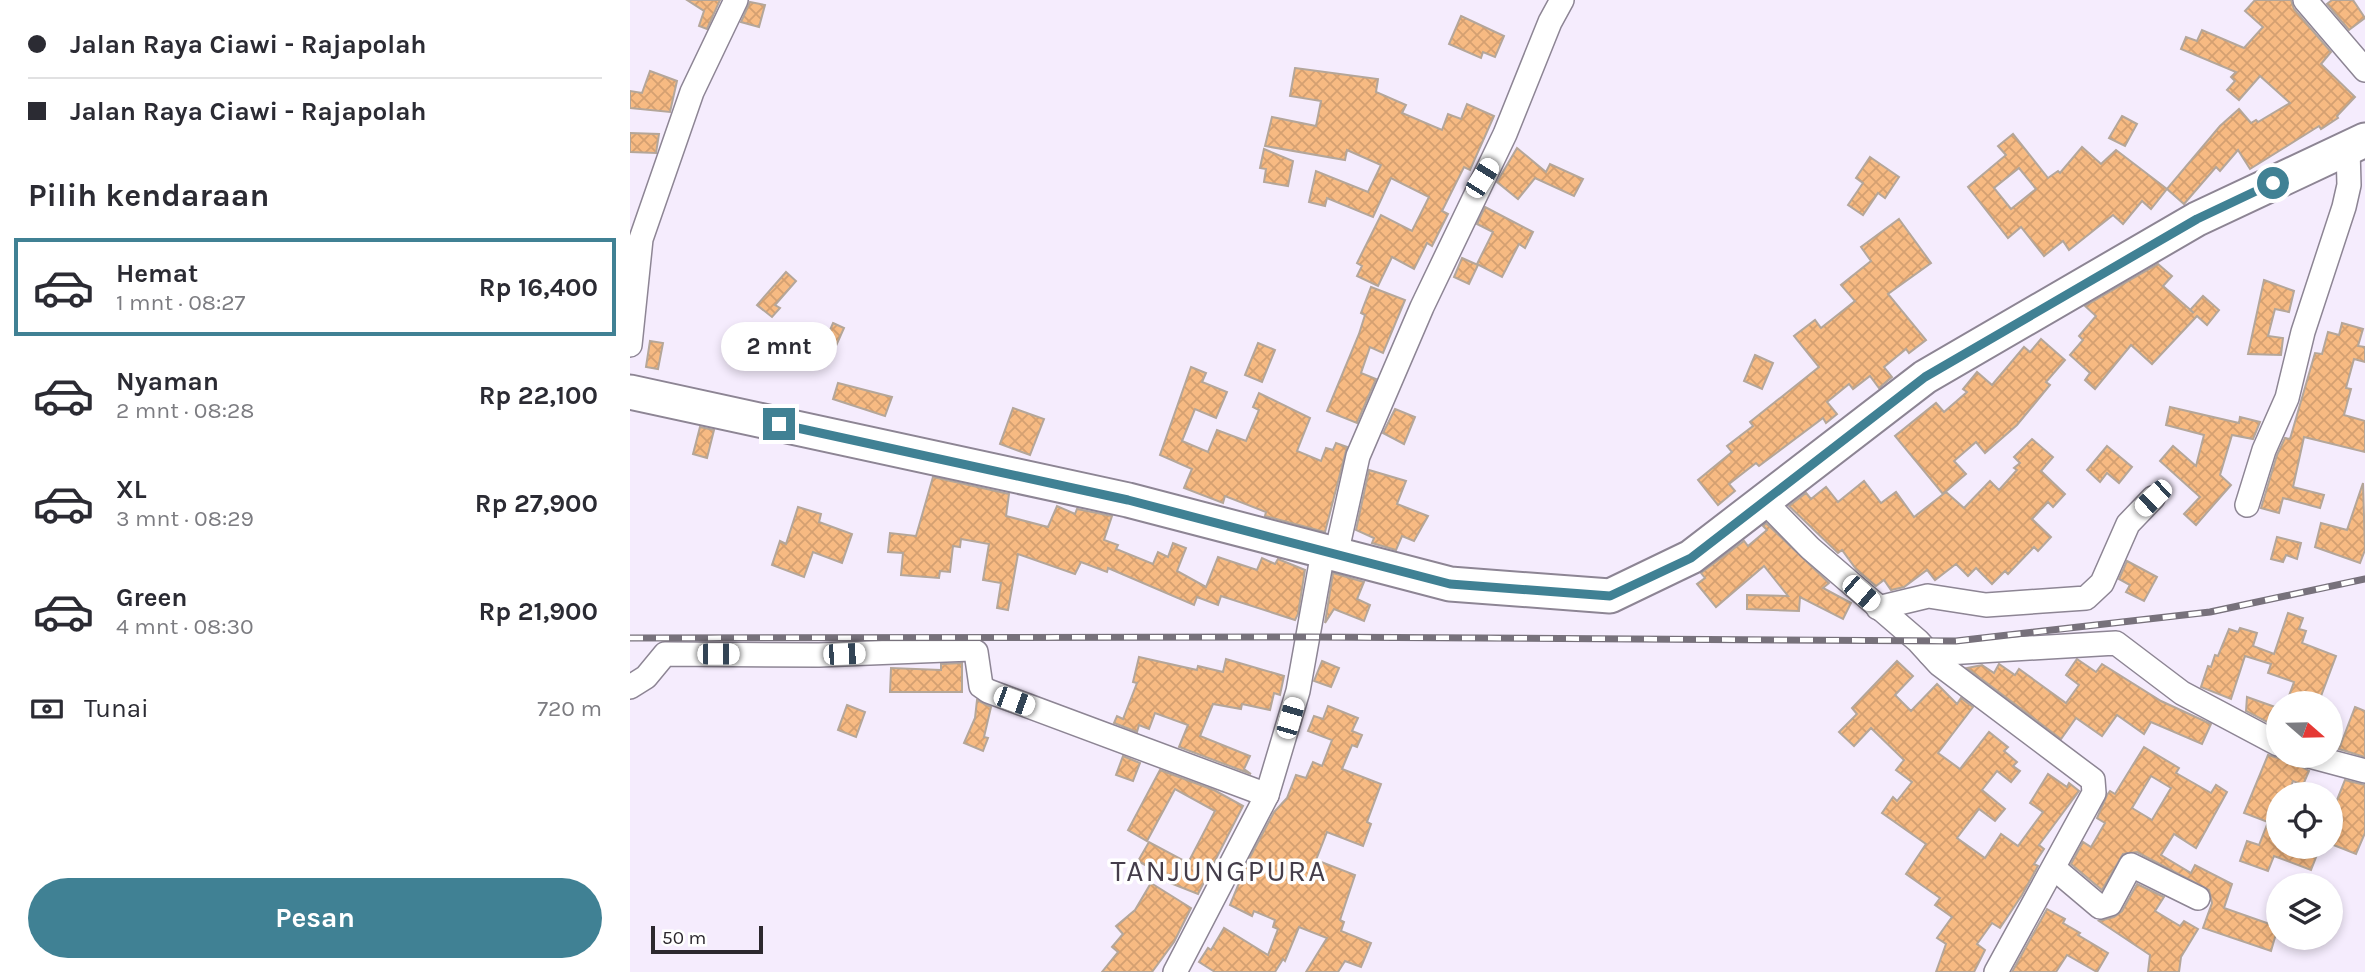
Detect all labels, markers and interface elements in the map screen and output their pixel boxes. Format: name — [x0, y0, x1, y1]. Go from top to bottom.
text: Jalan Raya Ciawi - Rajapolah — [70, 29, 427, 60]
text: Jalan Raya Ciawi - Rajapolah — [70, 96, 427, 127]
car — [1462, 155, 1503, 201]
route start — [2257, 167, 2289, 199]
text: Pilih kendaraan — [28, 177, 269, 214]
icon: car — [32, 256, 95, 319]
text: Hemat — [116, 258, 198, 289]
text: Rp 16,400 — [479, 272, 598, 303]
text: 1 mnt · 08:27 — [116, 289, 245, 316]
callout: 2 mnt — [721, 322, 837, 372]
text: 2 mnt — [747, 333, 811, 360]
icon: car — [32, 364, 95, 427]
text: Nyaman — [116, 366, 219, 397]
text: Rp 22,100 — [479, 380, 598, 411]
text: 2 mnt · 08:28 — [116, 397, 254, 424]
route end — [763, 408, 795, 440]
icon: car — [32, 472, 95, 535]
text: XL — [116, 474, 147, 505]
car — [2131, 476, 2176, 520]
text: Rp 27,900 — [475, 488, 598, 519]
text: 3 mnt · 08:29 — [116, 505, 254, 532]
car — [1839, 571, 1884, 615]
icon: car — [32, 580, 95, 643]
text: Green — [116, 582, 188, 613]
text: Rp 21,900 — [479, 596, 598, 627]
text: 4 mnt · 08:30 — [116, 613, 254, 640]
car — [823, 643, 866, 665]
car — [698, 644, 740, 665]
car — [991, 684, 1038, 718]
icon: cash — [28, 690, 66, 728]
north arrow — [2266, 691, 2343, 768]
map controls — [2266, 691, 2343, 950]
text: Tunai — [84, 693, 149, 724]
text: 720 m — [537, 695, 602, 722]
car — [1275, 695, 1306, 741]
button: locate — [2266, 782, 2343, 859]
district label: TANJUNGPURA — [1111, 853, 1327, 889]
button: layers — [2266, 873, 2343, 950]
button: Pesan — [28, 878, 602, 958]
scale bar — [651, 923, 763, 955]
text: 50 m — [662, 927, 706, 949]

